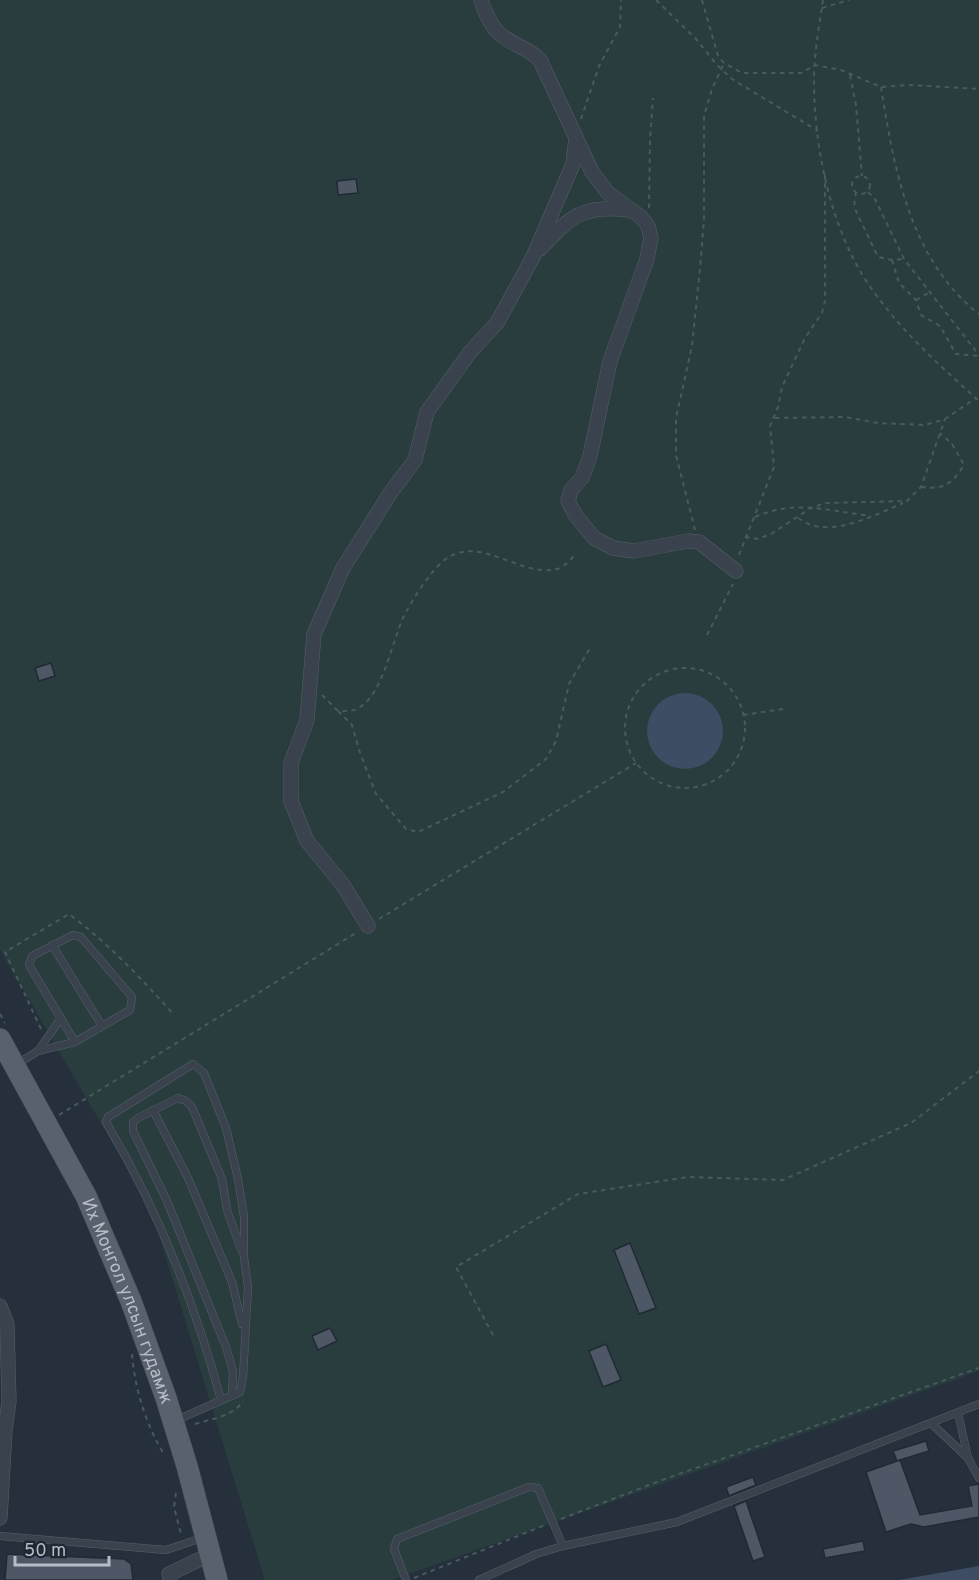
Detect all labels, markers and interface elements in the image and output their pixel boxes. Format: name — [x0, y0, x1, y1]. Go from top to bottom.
street label: Их Монгол улсын гудамж — [75, 1195, 177, 1408]
scale bar — [15, 1529, 110, 1567]
text: 50 m — [24, 1540, 66, 1563]

